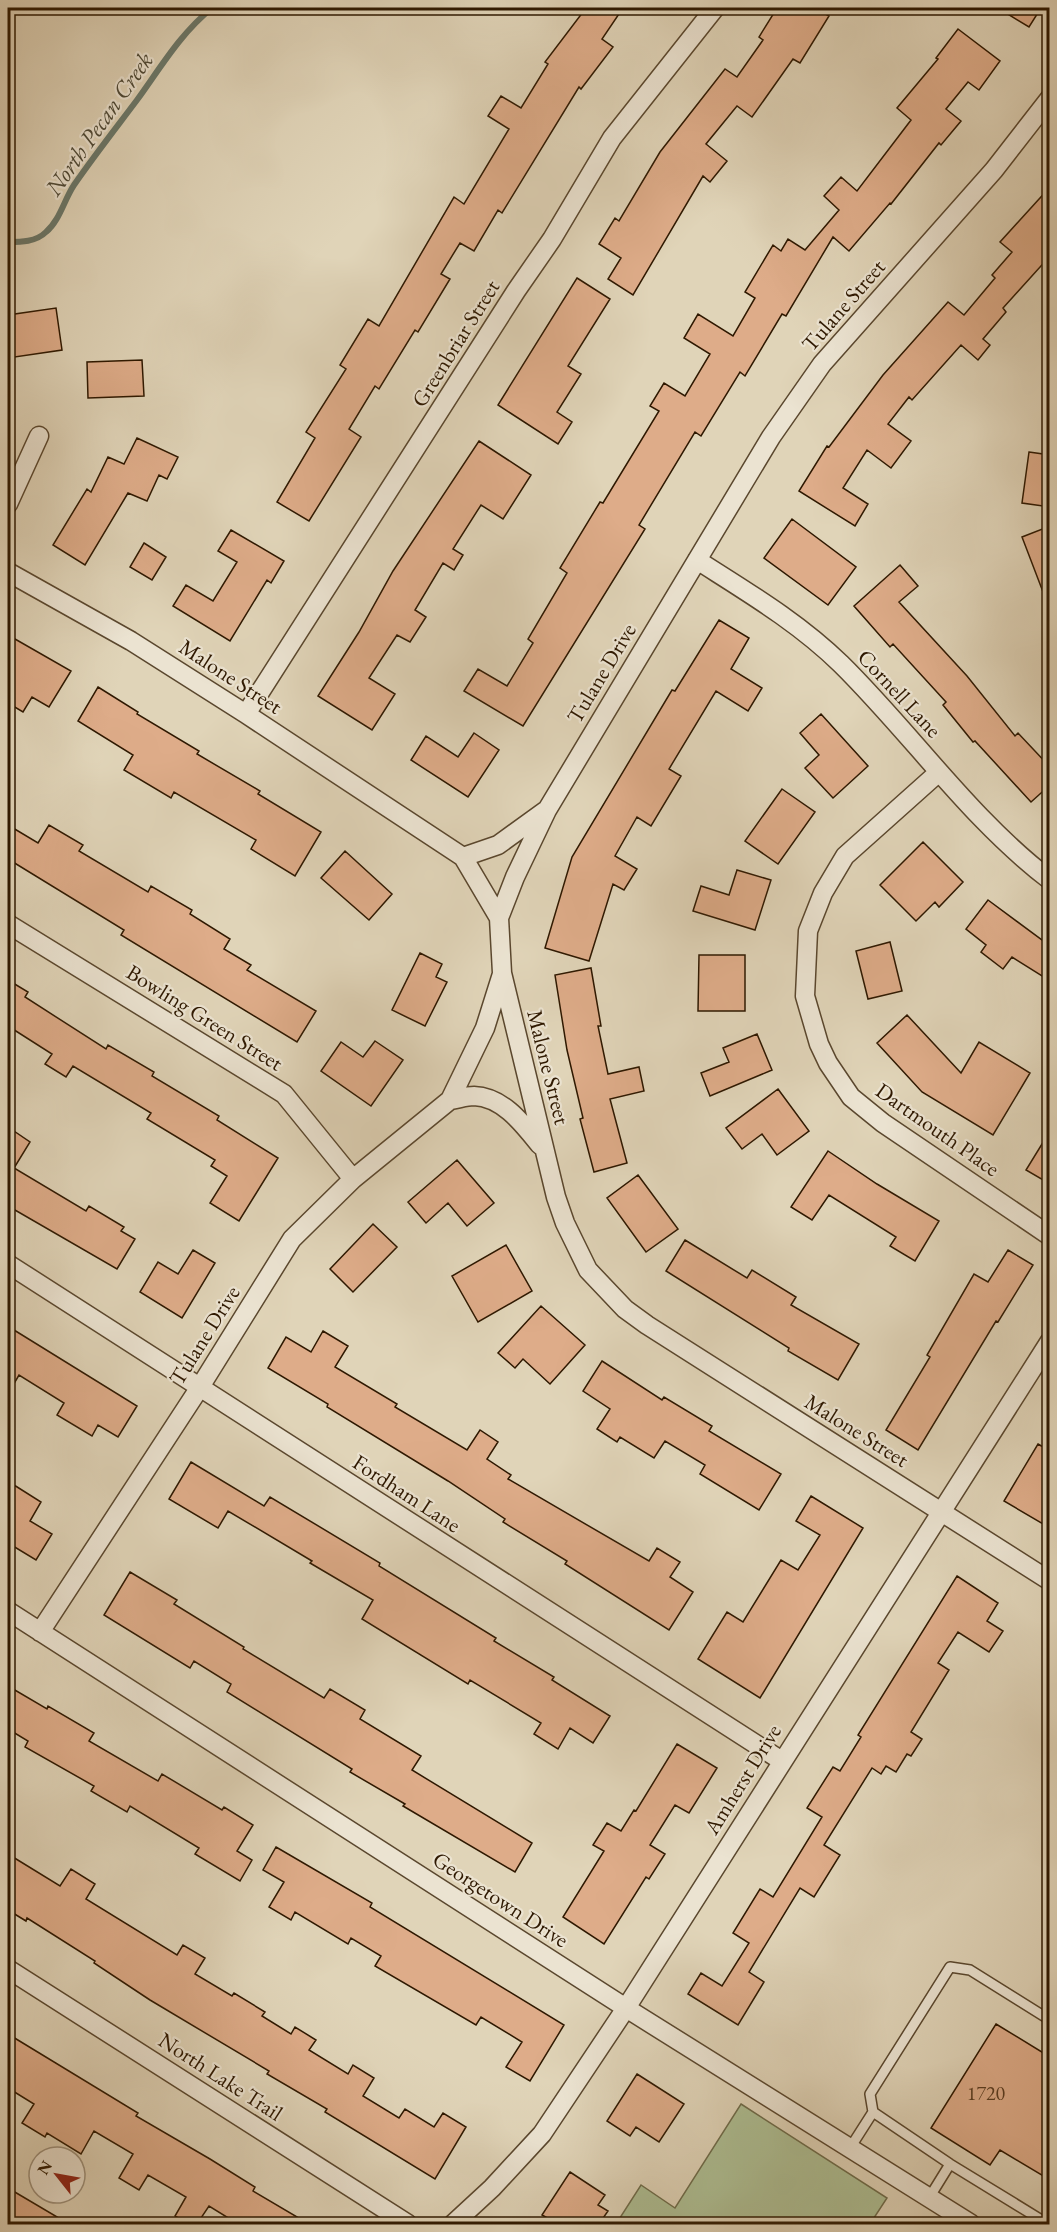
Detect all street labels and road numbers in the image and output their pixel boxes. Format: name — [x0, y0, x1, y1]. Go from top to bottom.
street label: Tulane Street — [795, 253, 892, 358]
street label: Greenbriar Street — [405, 274, 506, 412]
street label: Tulane Drive — [560, 617, 643, 729]
street label: Malone Street — [174, 632, 288, 721]
street label: Cornell Lane — [851, 643, 948, 744]
street label: Bowling Green Street — [121, 958, 289, 1077]
street label: Malone Street — [520, 1007, 577, 1128]
street label: Dartmouth Place — [870, 1076, 1006, 1183]
street label: Tulane Drive — [162, 1280, 247, 1390]
street label: Malone Street — [799, 1387, 914, 1474]
street label: Fordham Lane — [347, 1448, 467, 1539]
street label: Amherst Drive — [696, 1718, 788, 1841]
street label: Georgetown Drive — [427, 1845, 575, 1954]
street label: North Lake Trail — [153, 2025, 288, 2127]

